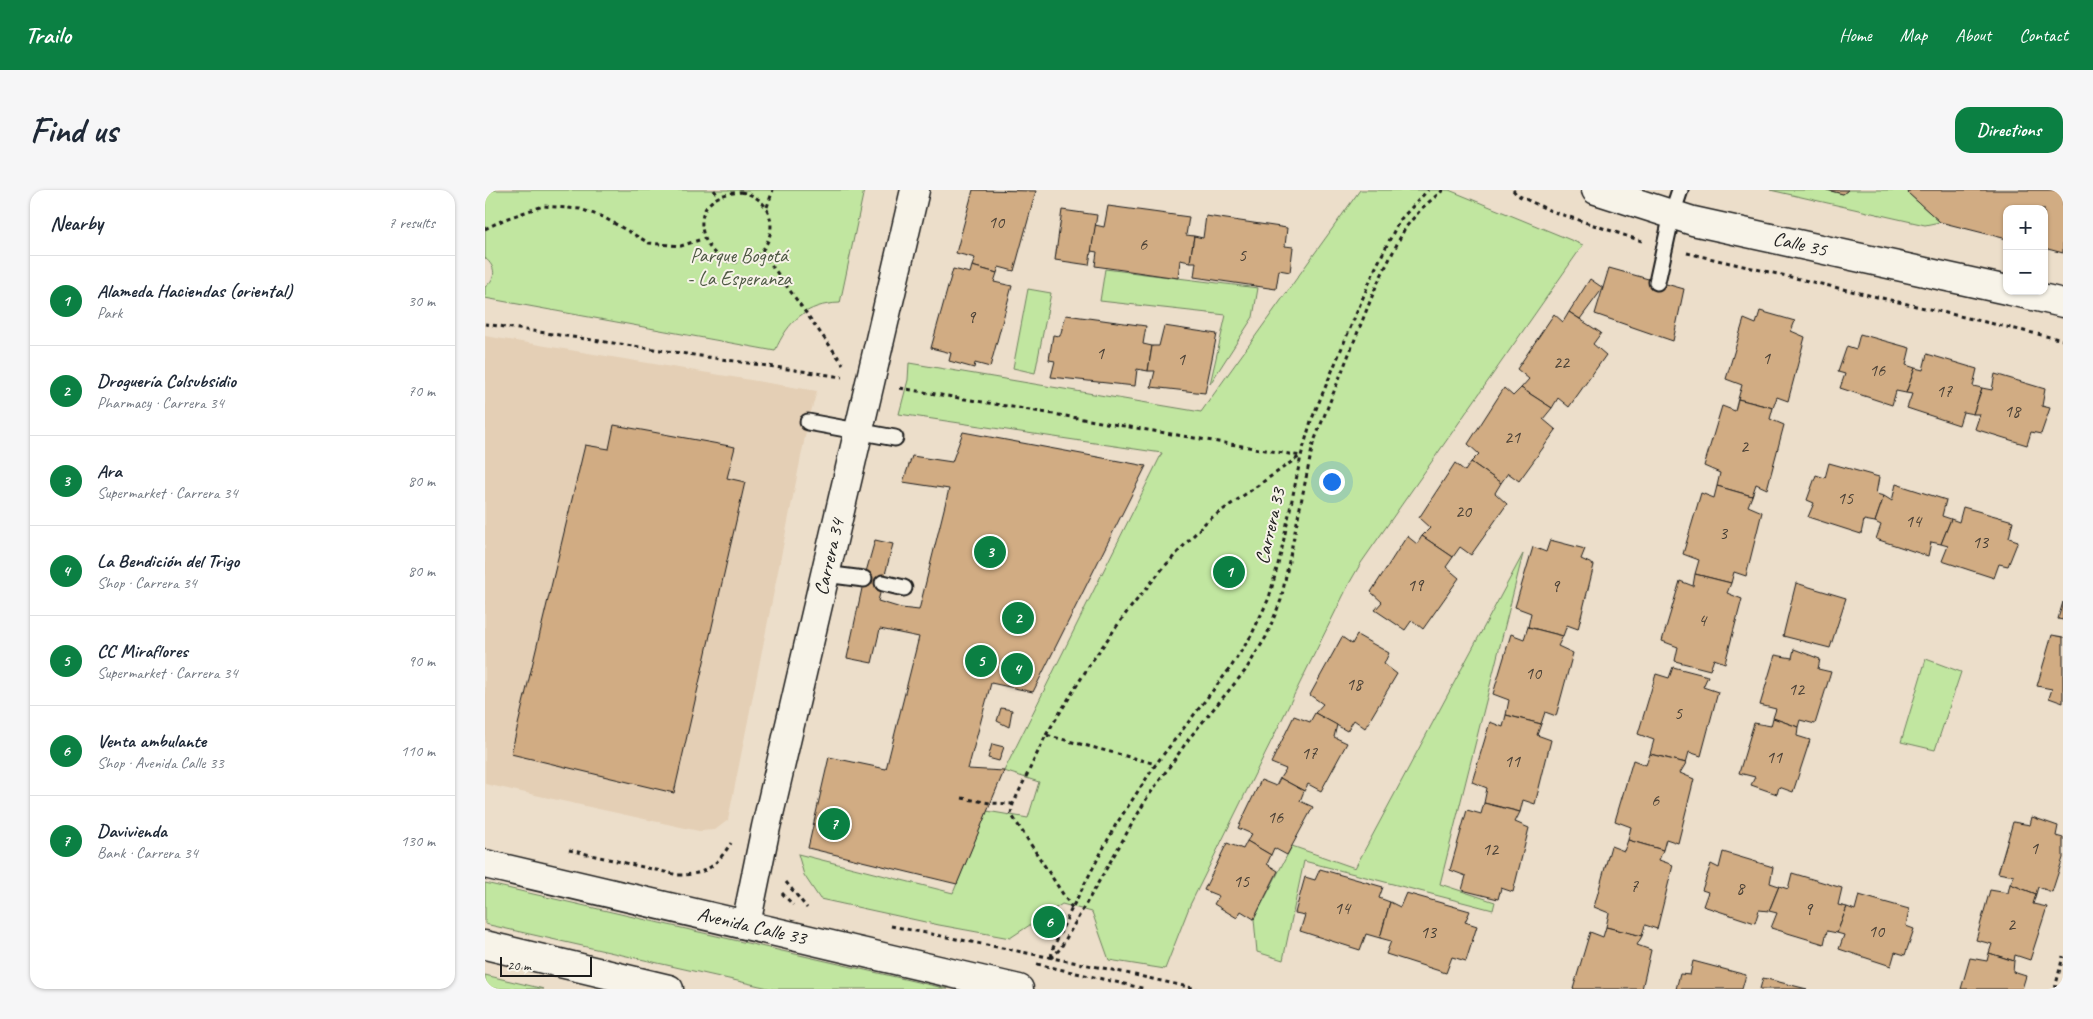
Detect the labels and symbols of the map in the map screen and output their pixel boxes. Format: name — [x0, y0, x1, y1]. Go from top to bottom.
house number: 10 — [988, 211, 1006, 233]
street label: Calle 35 — [1771, 226, 1830, 263]
house number: 6 — [1139, 233, 1148, 255]
park label: Parque Bogotá - La Esperanza — [687, 243, 792, 291]
house number: 5 — [1238, 244, 1247, 266]
house number: 9 — [967, 306, 977, 328]
house number: 1 — [1096, 342, 1105, 364]
house number: 1 — [1762, 347, 1771, 369]
house number: 1 — [1177, 348, 1186, 370]
house number: 22 — [1553, 351, 1571, 373]
house number: 16 — [1869, 359, 1886, 381]
house number: 17 — [1936, 380, 1953, 402]
house number: 18 — [2004, 400, 2022, 422]
house number: 21 — [1504, 426, 1521, 448]
house number: 2 — [1740, 435, 1750, 457]
your location — [1319, 469, 1345, 495]
street label: Carrera 33 — [1249, 484, 1291, 566]
house number: 15 — [1837, 487, 1854, 509]
house number: 20 — [1455, 500, 1473, 522]
house number: 14 — [1905, 510, 1923, 532]
street label: Carrera 34 — [808, 515, 850, 597]
house number: 3 — [1719, 522, 1729, 544]
house number: 13 — [1972, 531, 1990, 553]
pin: 3 — [974, 533, 1006, 571]
pin: 1 — [1213, 553, 1245, 591]
house number: 19 — [1407, 574, 1425, 596]
house number: 9 — [1551, 575, 1561, 597]
pin: 2 — [1002, 599, 1034, 637]
house number: 4 — [1698, 609, 1708, 631]
pin: 5 — [965, 642, 997, 680]
pin: 4 — [1001, 650, 1033, 688]
house number: 10 — [1525, 662, 1543, 684]
house number: 18 — [1346, 673, 1364, 695]
house number: 12 — [1788, 678, 1806, 700]
house number: 5 — [1674, 702, 1683, 724]
house number: 17 — [1301, 742, 1318, 764]
house number: 11 — [1766, 746, 1783, 768]
house number: 11 — [1504, 750, 1521, 772]
house number: 6 — [1651, 789, 1660, 811]
pin: 7 — [818, 805, 850, 843]
house number: 16 — [1267, 806, 1284, 828]
house number: 1 — [2030, 837, 2039, 859]
house number: 12 — [1482, 838, 1500, 860]
house number: 15 — [1233, 870, 1250, 892]
house number: 7 — [1630, 875, 1639, 897]
house number: 8 — [1736, 877, 1746, 899]
house number: 14 — [1334, 897, 1352, 919]
house number: 9 — [1804, 898, 1814, 920]
street label: Avenida Calle 33 — [695, 901, 811, 951]
pin: 6 — [1033, 903, 1065, 941]
house number: 2 — [2007, 913, 2017, 935]
house number: 10 — [1868, 920, 1886, 942]
house number: 13 — [1420, 921, 1438, 943]
scale bar — [500, 954, 593, 977]

